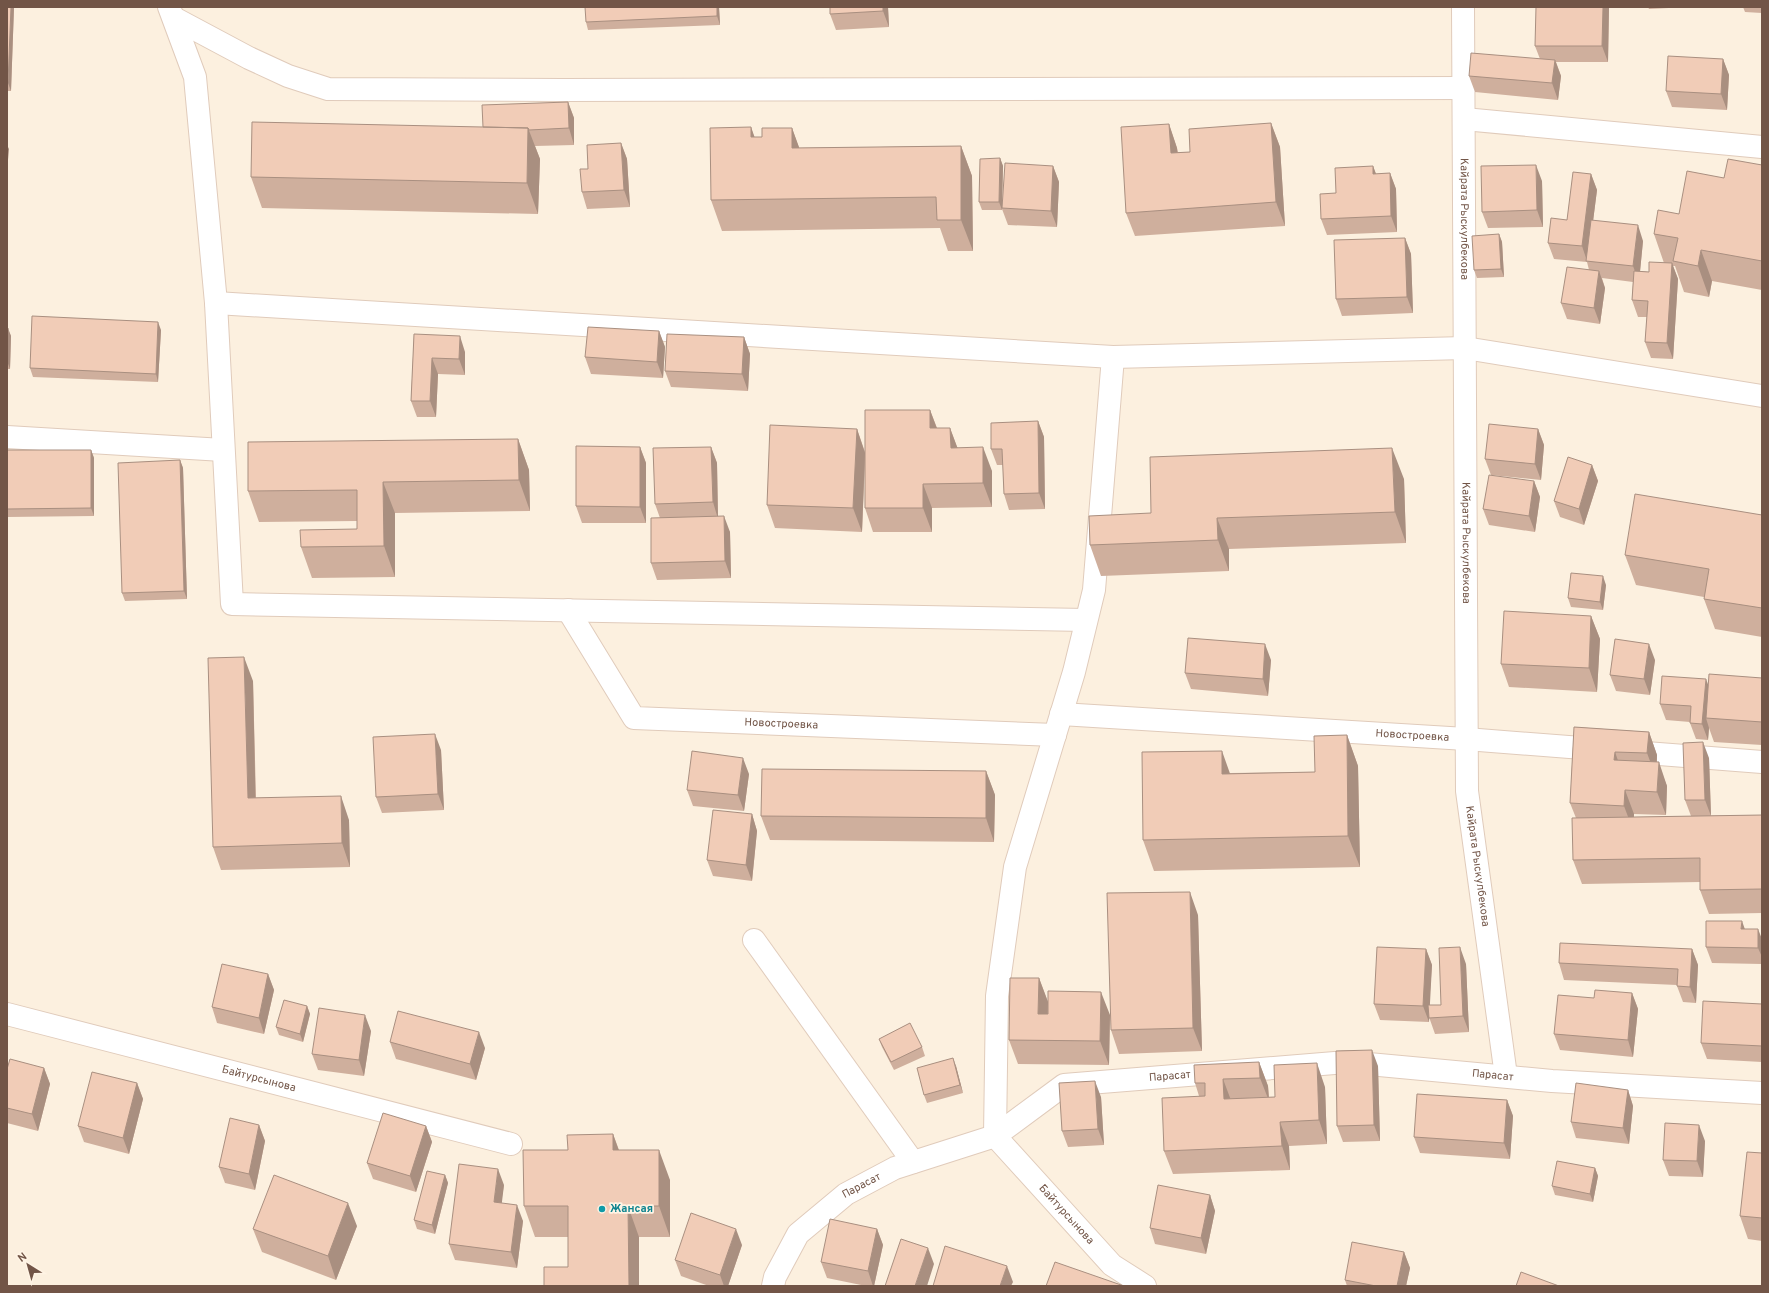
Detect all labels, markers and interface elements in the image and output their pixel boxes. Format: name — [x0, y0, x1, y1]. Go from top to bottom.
street label: Кайрата Рыскулбекова — [1457, 158, 1471, 280]
street label: Кайрата Рыскулбекова — [1458, 482, 1473, 604]
street label: Новостроевка — [744, 715, 819, 732]
street label: Новостроевка — [1375, 726, 1450, 745]
street label: Кайрата Рыскулбекова — [1462, 805, 1493, 928]
street label: Байтурсынова — [220, 1063, 298, 1095]
street label: Парасат — [1471, 1067, 1514, 1084]
street label: Парасат — [1149, 1068, 1191, 1085]
street label: Парасат — [840, 1170, 883, 1202]
street label: Байтурсынова — [1035, 1182, 1097, 1248]
place label: Жансая — [610, 1202, 653, 1216]
marker: Жансая — [597, 1204, 607, 1214]
north arrow — [8, 1245, 48, 1285]
text: N — [15, 1250, 30, 1266]

